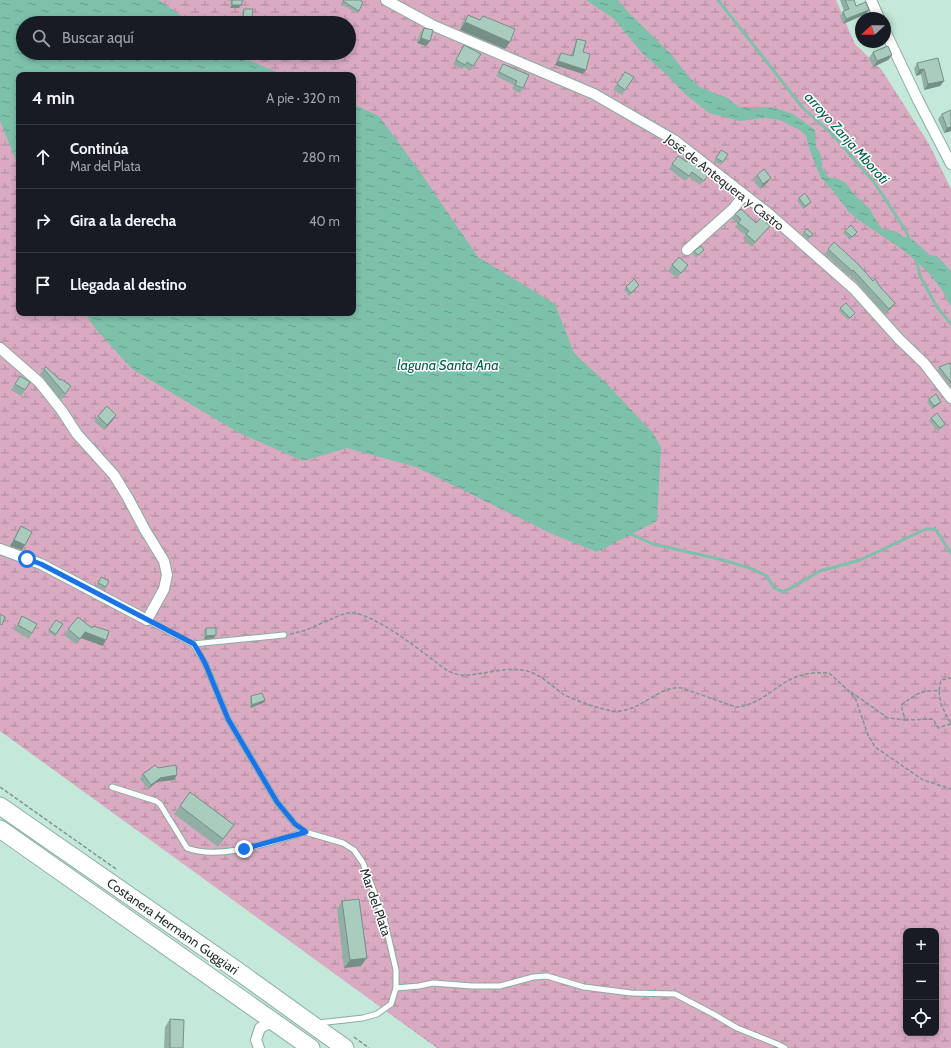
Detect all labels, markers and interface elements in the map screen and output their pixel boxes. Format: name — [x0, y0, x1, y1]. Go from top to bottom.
north arrow — [855, 12, 891, 48]
search box — [16, 16, 356, 60]
icon: search — [30, 27, 52, 49]
text: Buscar aquí — [62, 29, 134, 47]
text: 4 min — [32, 88, 75, 108]
water label: arroyo Zanja Mboroti — [801, 88, 894, 189]
text: A pie · 320 m — [266, 90, 340, 106]
street label: José de Antequera y Castro — [661, 130, 788, 233]
text: Continúa — [70, 140, 128, 158]
icon: ahead — [32, 146, 54, 168]
text: 280 m — [302, 149, 340, 165]
text: Mar del Plata — [70, 158, 141, 174]
icon: right — [32, 210, 54, 232]
text: Gira a la derecha — [70, 212, 176, 230]
text: 40 m — [309, 213, 340, 229]
icon: arrive — [32, 274, 54, 296]
text: Llegada al destino — [70, 276, 186, 294]
water label: laguna Santa Ana — [397, 356, 499, 374]
route start — [18, 550, 36, 568]
route end — [235, 840, 253, 858]
street label: Mar del Plata — [357, 866, 395, 939]
street label: Costanera Hermann Guggiari — [104, 874, 242, 978]
map controls — [903, 928, 939, 1036]
button: + — [903, 928, 939, 964]
button: − — [903, 964, 939, 1000]
button: locate — [903, 1000, 939, 1036]

